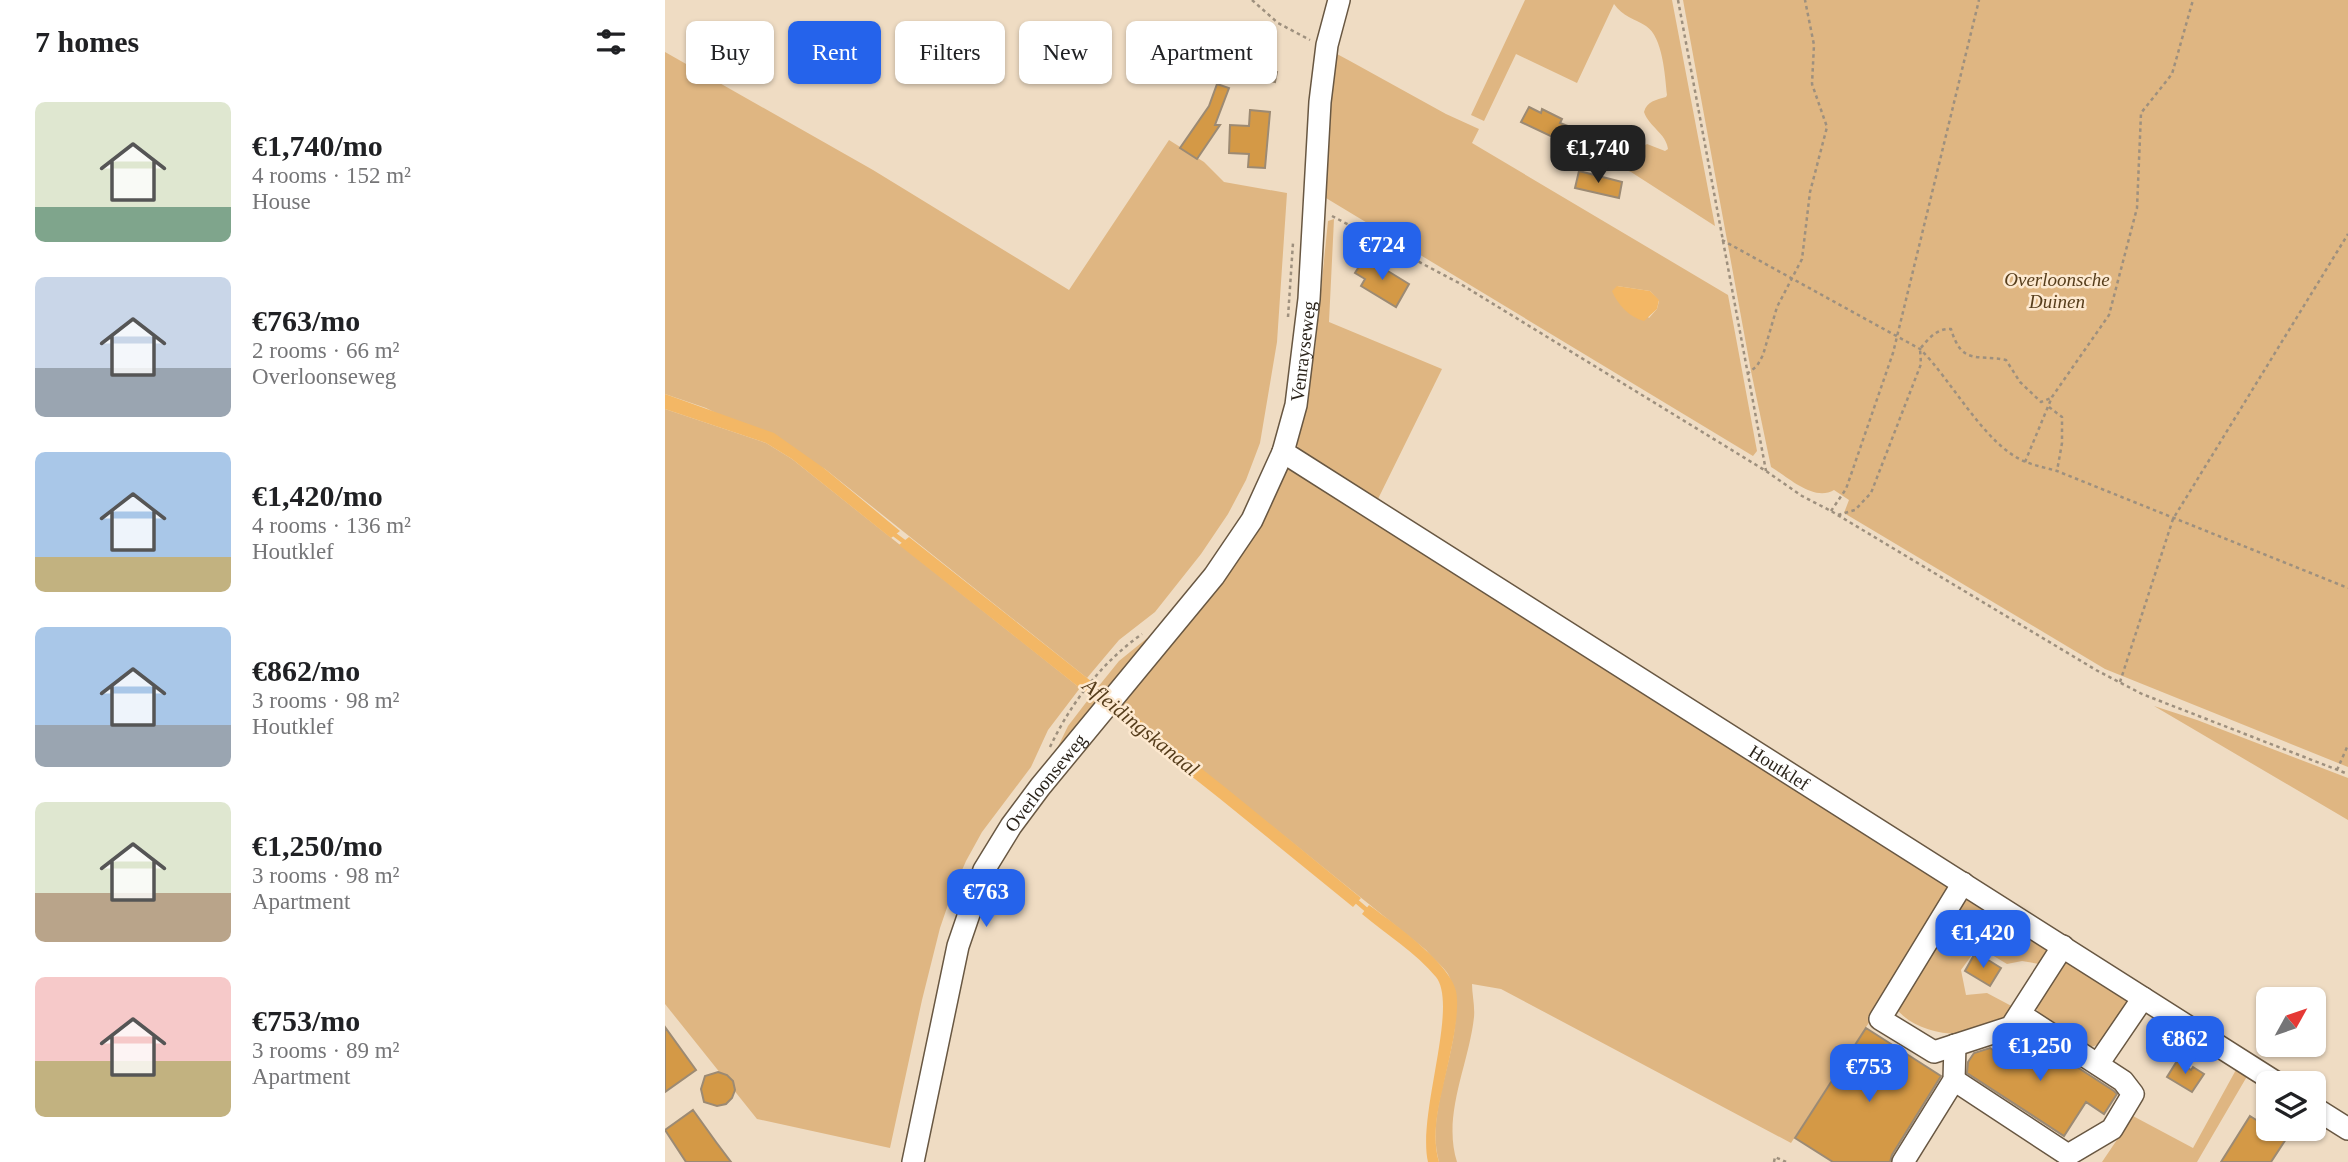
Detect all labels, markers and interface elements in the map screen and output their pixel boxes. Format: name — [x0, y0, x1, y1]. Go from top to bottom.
chip: Buy — [686, 21, 774, 84]
chip: Rent — [788, 21, 881, 84]
chip: Filters — [895, 21, 1005, 84]
chip: New — [1019, 21, 1112, 84]
chip: Apartment — [1126, 21, 1277, 84]
icon: filters — [592, 23, 630, 61]
text: 7 homes — [35, 25, 139, 58]
pin: €1,740 — [1541, 125, 1655, 185]
text: €1,740/mo — [252, 129, 383, 162]
icon: home — [91, 130, 175, 214]
text: €1,740 — [1566, 135, 1630, 160]
text: 4 rooms · 152 m² — [252, 163, 411, 188]
text: House — [252, 189, 311, 214]
pin: €724 — [1341, 222, 1423, 282]
text: €724 — [1359, 232, 1405, 257]
park label: Overloonsche Duinen — [2004, 269, 2110, 312]
street label: Venrayseweg — [1286, 299, 1319, 403]
text: €763/mo — [252, 304, 360, 337]
icon: home — [91, 305, 175, 389]
text: 2 rooms · 66 m² — [252, 338, 399, 363]
text: Overloonseweg — [252, 364, 396, 389]
text: €1,420/mo — [252, 479, 383, 512]
icon: home — [91, 480, 175, 564]
text: 4 rooms · 136 m² — [252, 513, 411, 538]
text: Houtklef — [252, 539, 334, 564]
text: €862/mo — [252, 654, 360, 687]
icon: home — [91, 655, 175, 739]
water label: Afleidingskanaal — [1077, 672, 1204, 781]
text: 3 rooms · 98 m² — [252, 688, 399, 713]
text: Houtklef — [252, 714, 334, 739]
street label: Overloonseweg — [1000, 729, 1091, 836]
street label: Houtklef — [1745, 740, 1814, 794]
text: €1,250/mo — [252, 829, 383, 862]
icon: home — [91, 830, 175, 914]
text: 3 rooms · 98 m² — [252, 863, 399, 888]
pin: €763 — [945, 870, 1027, 929]
text: €763 — [963, 879, 1009, 904]
text: Apartment — [252, 889, 350, 914]
pin: €1,420 — [1926, 911, 2040, 970]
text: €1,420 — [1951, 920, 2015, 945]
north arrow — [2256, 987, 2326, 1057]
map controls — [2256, 987, 2326, 1141]
text: €753/mo — [252, 1004, 360, 1037]
icon: home — [91, 1005, 175, 1089]
pin: €862 — [2144, 1016, 2226, 1076]
pin: €1,250 — [1983, 1024, 2097, 1083]
text: €862 — [2162, 1026, 2208, 1051]
text: €1,250 — [2008, 1033, 2072, 1058]
text: 3 rooms · 89 m² — [252, 1038, 399, 1063]
pin: €753 — [1828, 1044, 1910, 1104]
text: €753 — [1846, 1054, 1892, 1079]
text: Apartment — [252, 1064, 350, 1089]
button: layers — [2256, 1071, 2326, 1141]

